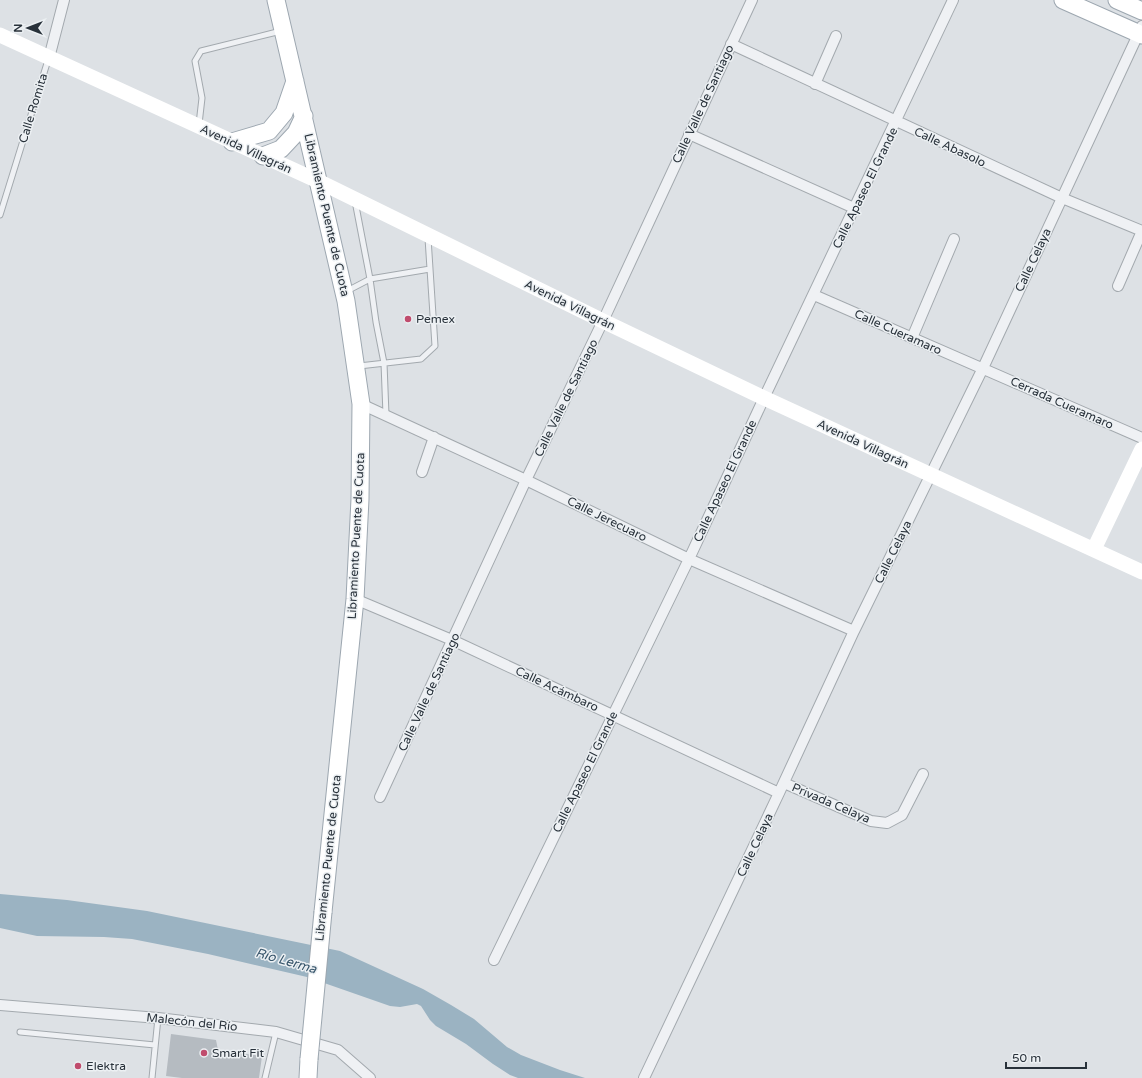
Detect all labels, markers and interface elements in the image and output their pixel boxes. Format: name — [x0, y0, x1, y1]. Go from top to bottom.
north arrow — [8, 8, 48, 48]
text: N — [12, 24, 25, 32]
street label: Calle Valle de Santiago — [669, 42, 737, 166]
street label: Calle Romita — [16, 71, 50, 145]
street label: Avenida Villagrán — [198, 122, 294, 176]
street label: Calle Abasolo — [912, 124, 988, 170]
street label: Calle Apaseo El Grande — [830, 125, 901, 251]
street label: Libramiento Puente de Cuota — [301, 132, 353, 298]
street label: Calle Celaya — [1012, 226, 1054, 294]
street label: Avenida Villagrán — [522, 277, 618, 333]
street label: Calle Cueramaro — [852, 306, 944, 358]
place label: Pemex — [416, 312, 455, 326]
marker: Pemex — [403, 314, 413, 324]
street label: Calle Valle de Santiago — [531, 337, 601, 459]
street label: Cerrada Cueramaro — [1008, 374, 1116, 432]
street label: Avenida Villagrán — [815, 417, 911, 471]
street label: Calle Apaseo El Grande — [691, 418, 760, 544]
street label: Libramiento Puente de Cuota — [345, 452, 367, 620]
street label: Calle Jerecuaro — [565, 494, 649, 544]
street label: Calle Celaya — [872, 518, 914, 586]
street label: Calle Valle de Santiago — [395, 630, 463, 754]
street label: Calle Acámbaro — [513, 664, 601, 714]
street label: Calle Apaseo El Grande — [550, 709, 621, 835]
street label: Libramiento Puente de Cuota — [312, 774, 344, 942]
street label: Privada Celaya — [790, 780, 872, 826]
street label: Calle Celaya — [734, 811, 776, 879]
water label: Río Lerma — [254, 945, 319, 978]
street label: Malecón del Río — [146, 1010, 238, 1034]
scale bar — [1006, 1044, 1086, 1070]
place label: Smart Fit — [212, 1046, 265, 1060]
marker: Smart Fit — [199, 1048, 209, 1058]
text: 50 m — [1012, 1051, 1041, 1065]
place label: Elektra — [86, 1059, 126, 1073]
marker: Elektra — [73, 1061, 83, 1071]

